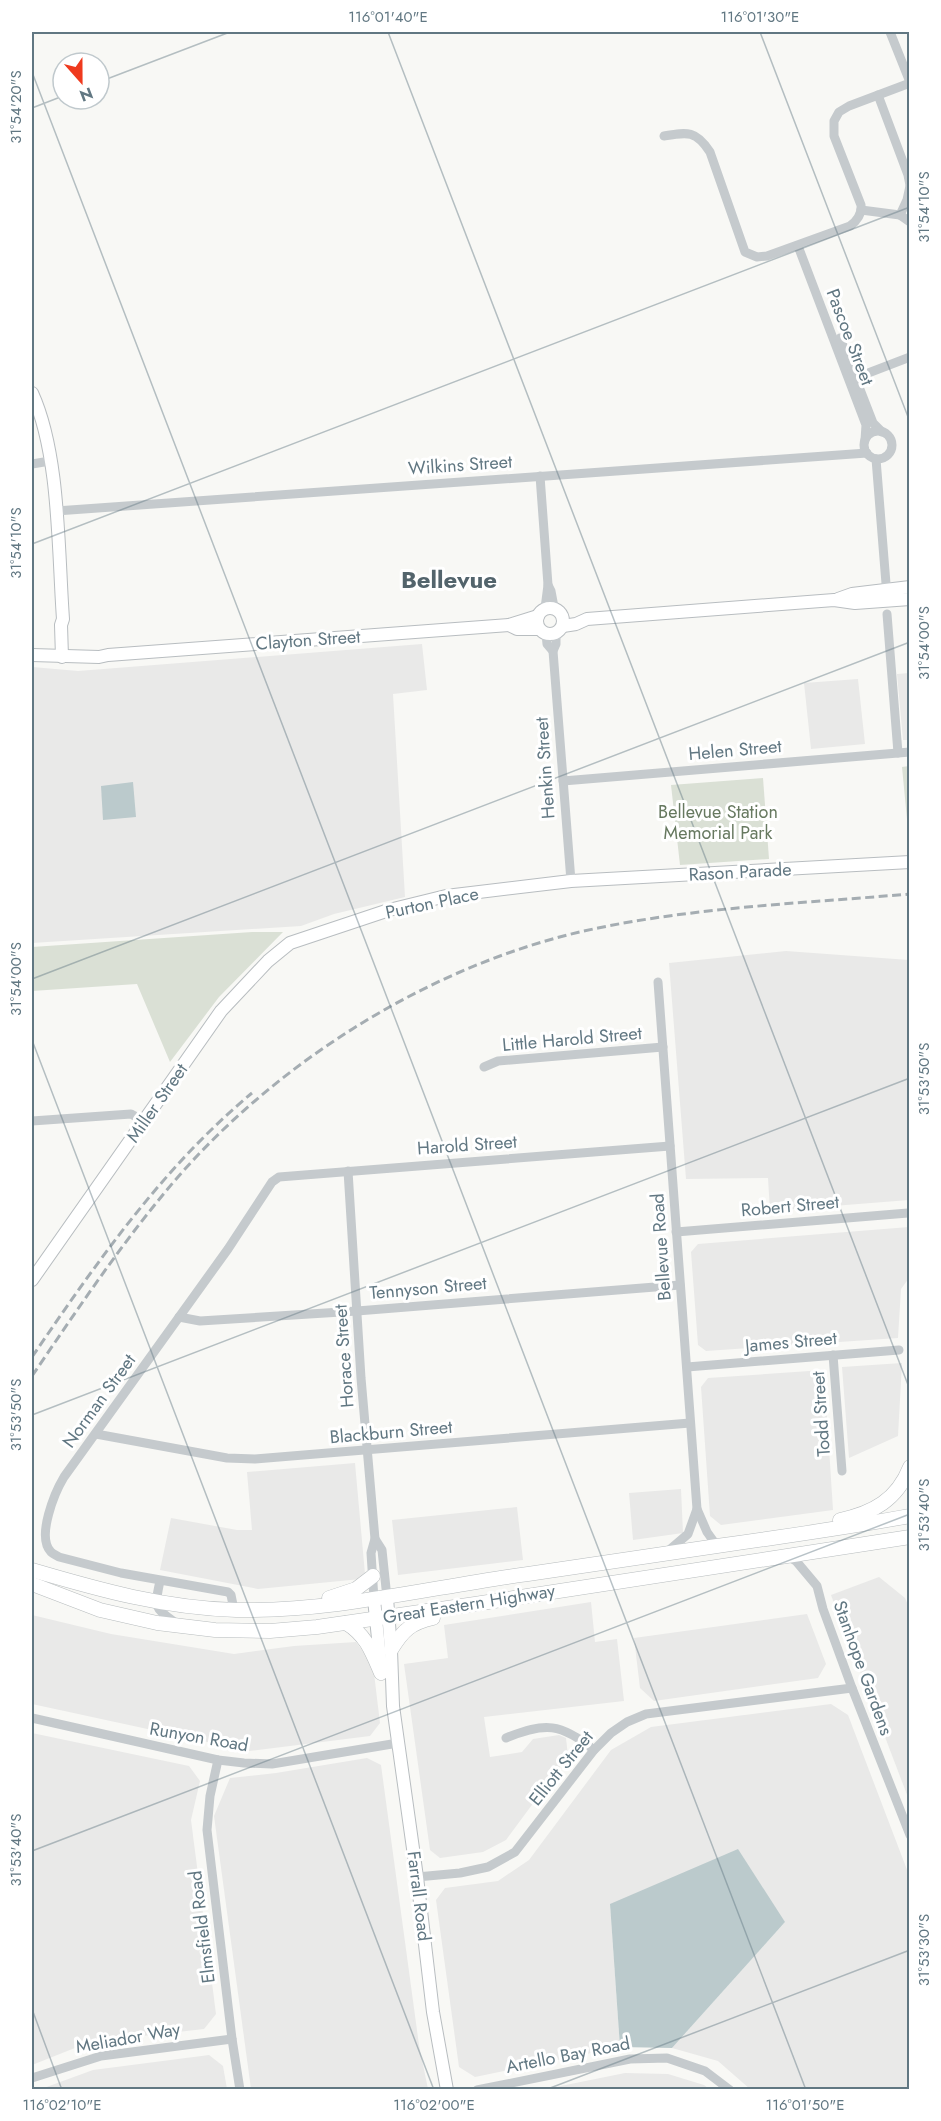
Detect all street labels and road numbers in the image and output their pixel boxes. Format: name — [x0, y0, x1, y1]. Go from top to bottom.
street label: Pascoe Street — [820, 285, 881, 390]
street label: Wilkins Street — [407, 448, 514, 482]
street label: Clayton Street — [255, 623, 362, 657]
street label: Henkin Street — [528, 716, 562, 820]
street label: Helen Street — [687, 733, 783, 767]
street label: Rason Parade — [688, 856, 792, 888]
street label: Purton Place — [383, 880, 481, 926]
street label: Little Harold Street — [501, 1020, 644, 1058]
street label: Miller Street — [120, 1058, 194, 1148]
street label: Harold Street — [416, 1128, 518, 1161]
street label: Robert Street — [740, 1189, 841, 1223]
street label: Bellevue Road — [644, 1192, 678, 1302]
street label: Tennyson Street — [368, 1270, 488, 1306]
street label: Horace Street — [327, 1303, 361, 1409]
street label: James Street — [742, 1325, 839, 1359]
street label: Norman Street — [56, 1348, 142, 1453]
street label: Todd Street — [805, 1370, 837, 1457]
street label: Blackburn Street — [329, 1414, 454, 1450]
street label: Great Eastern Highway — [381, 1578, 557, 1630]
street label: Stanhope Gardens — [827, 1597, 899, 1739]
street label: Runyon Road — [147, 1716, 251, 1758]
street label: Elliott Street — [523, 1724, 600, 1811]
street label: Farrall Road — [401, 1849, 437, 1943]
street label: Elmsfield Road — [182, 1869, 222, 1985]
street label: Meliador Way — [74, 2016, 182, 2060]
street label: Artello Bay Road — [504, 2030, 632, 2080]

